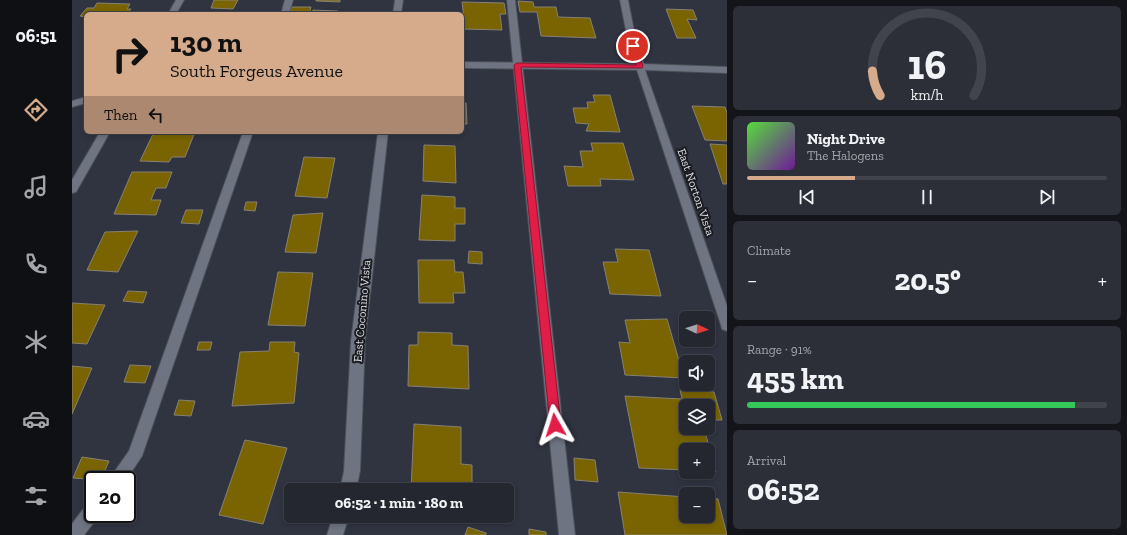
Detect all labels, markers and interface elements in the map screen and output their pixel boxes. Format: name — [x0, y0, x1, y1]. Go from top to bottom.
text: 06:51 — [15, 25, 57, 47]
text: 130 m — [170, 26, 242, 59]
icon: right — [104, 28, 156, 80]
pin — [616, 29, 650, 63]
icon: arrive — [622, 35, 644, 57]
text: 16 — [907, 40, 947, 90]
text: South Forgeus Avenue — [170, 60, 343, 82]
text: km/h — [911, 87, 943, 104]
icon: directions — [22, 96, 50, 124]
icon: left — [145, 104, 167, 126]
text: Then — [104, 106, 137, 124]
text: Night Drive — [807, 130, 885, 148]
street label: East Norton Vista — [675, 147, 718, 238]
text: The Halogens — [807, 148, 884, 163]
icon: music — [22, 173, 50, 201]
icon: previous — [796, 186, 818, 208]
icon: pause — [916, 186, 938, 208]
icon: next — [1036, 186, 1058, 208]
text: Climate — [747, 243, 791, 258]
icon: phone — [22, 250, 50, 278]
street label: East Coconino Vista — [351, 259, 373, 363]
text: 20.5° — [894, 262, 961, 298]
text: − — [747, 267, 757, 294]
text: + — [1098, 267, 1107, 294]
north arrow — [679, 311, 715, 347]
map controls — [679, 311, 715, 523]
icon: climate — [22, 328, 50, 356]
text: Range · 91% — [747, 342, 812, 357]
button: sound — [679, 355, 715, 391]
text: 455 km — [747, 361, 844, 397]
button: layers — [679, 399, 715, 435]
position arrow — [534, 404, 576, 446]
icon: car — [22, 405, 50, 433]
button: + — [679, 443, 715, 479]
text: Arrival — [747, 453, 786, 468]
speed limit sign: 20 — [84, 471, 136, 523]
text: 06:52 — [747, 472, 820, 508]
icon: filters — [22, 482, 50, 510]
button: − — [679, 487, 715, 523]
text: 06:52 · 1 min · 180 m — [335, 494, 463, 512]

